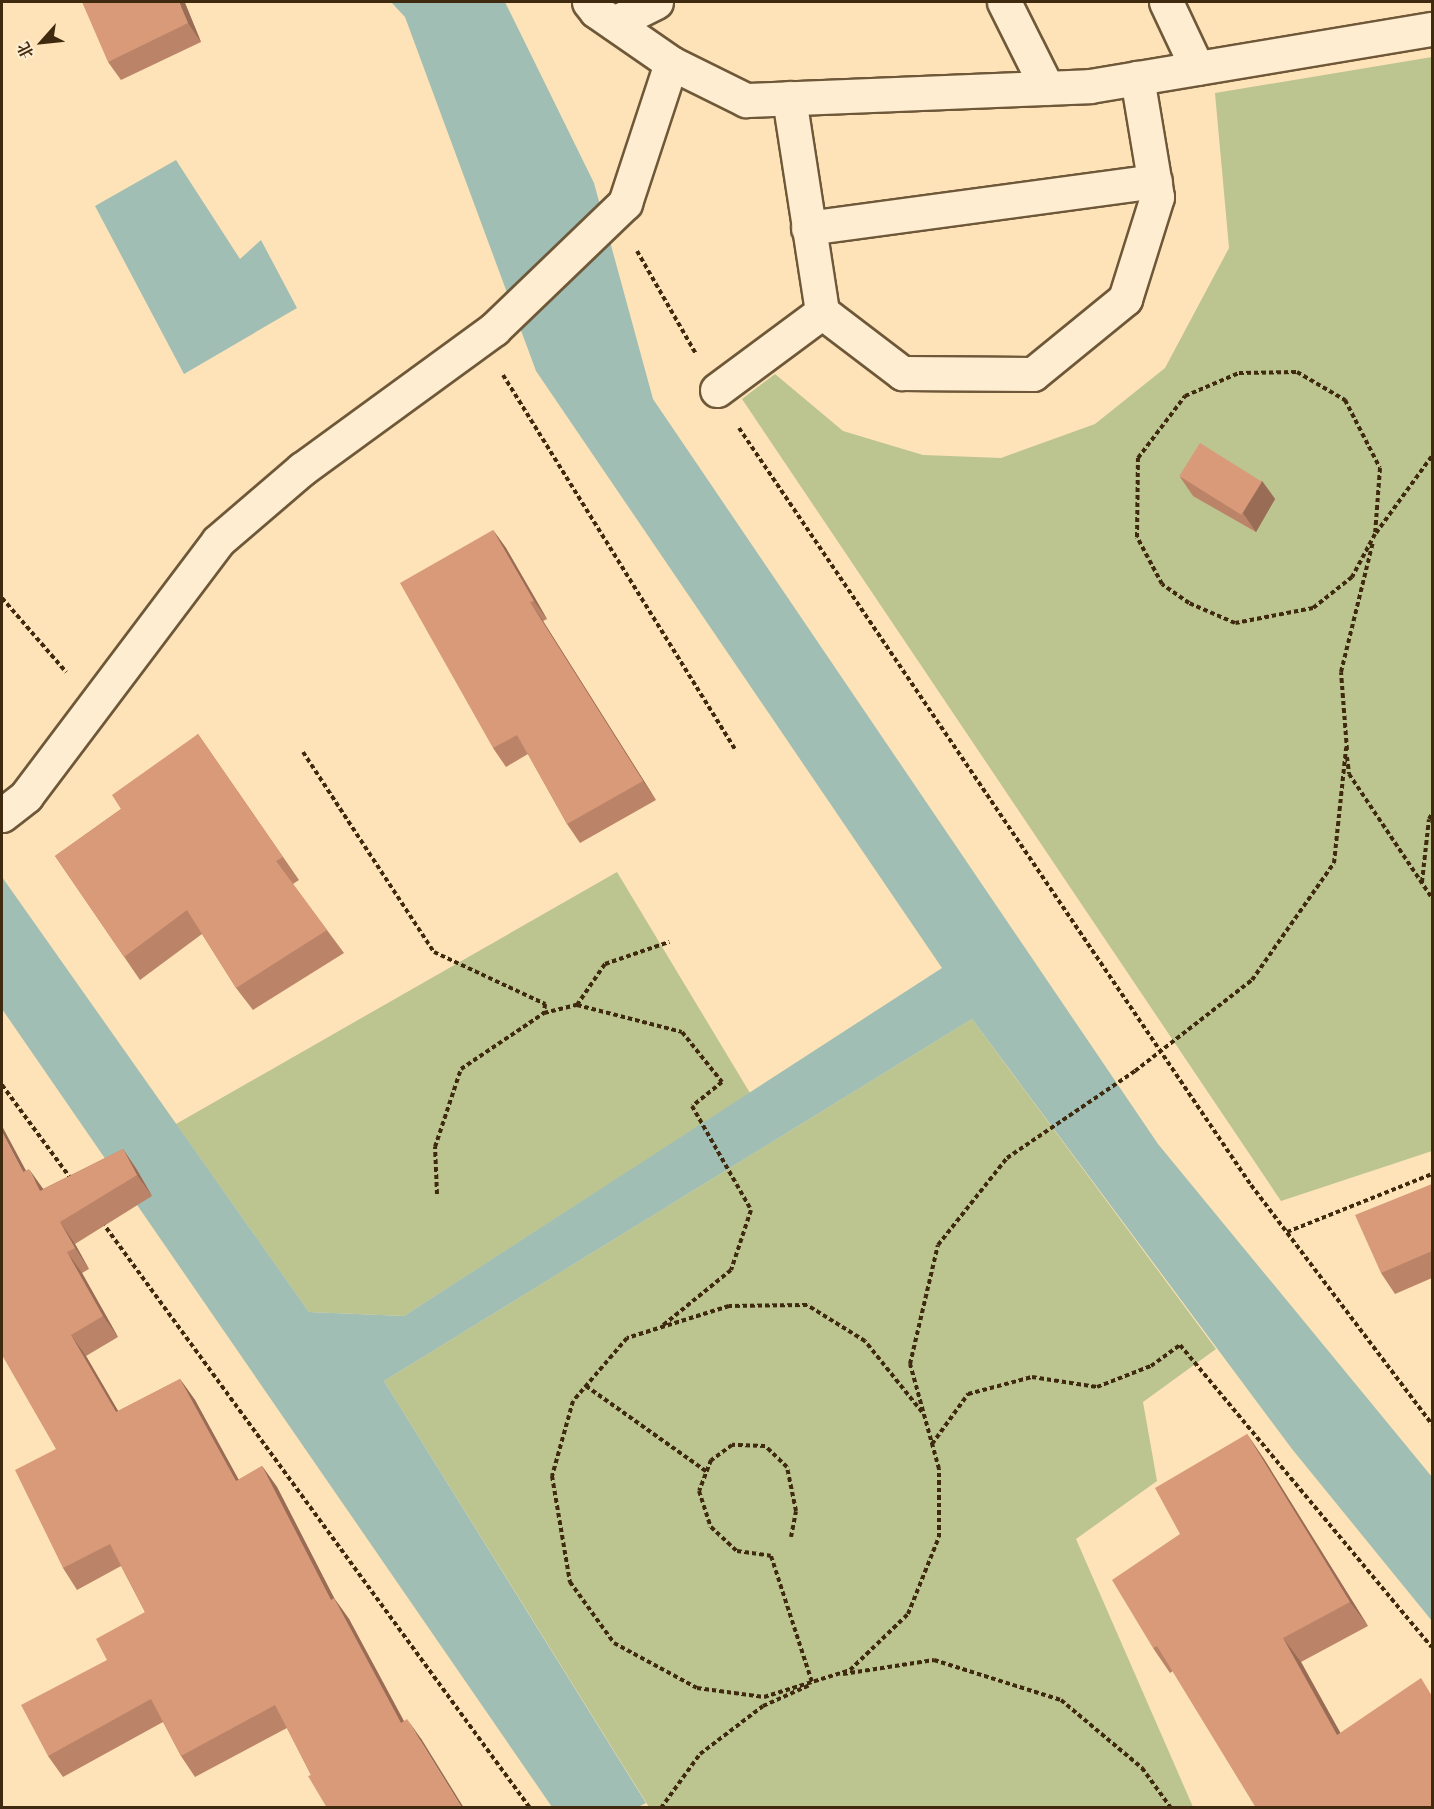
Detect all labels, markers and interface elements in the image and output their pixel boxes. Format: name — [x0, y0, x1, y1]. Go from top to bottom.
north arrow — [12, 12, 72, 72]
text: 北 — [13, 39, 39, 62]

